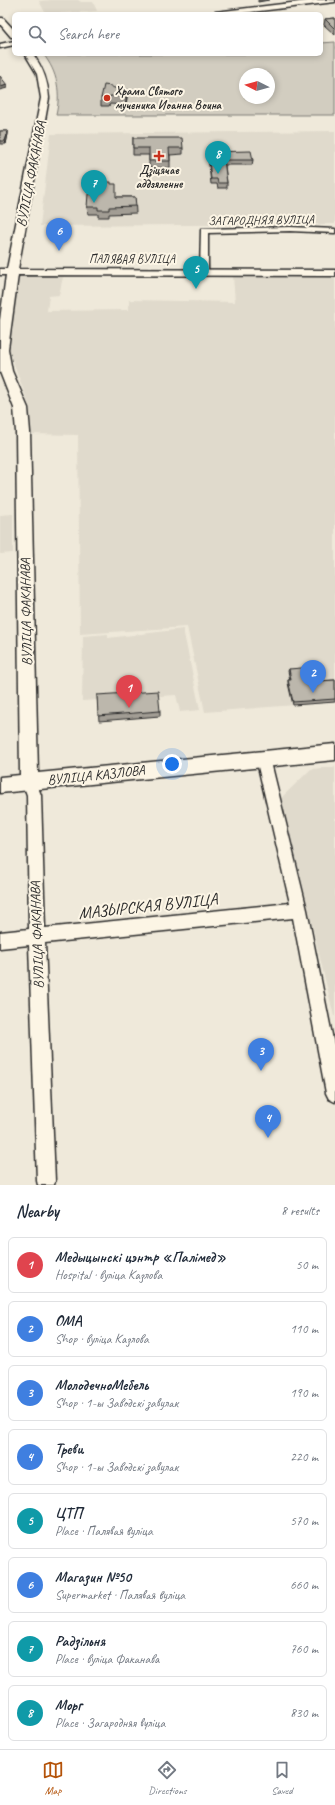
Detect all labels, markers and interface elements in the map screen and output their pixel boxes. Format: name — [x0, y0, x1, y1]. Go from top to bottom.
search box — [12, 12, 323, 56]
icon: search — [26, 23, 48, 45]
text: Search here — [58, 25, 119, 44]
north arrow — [239, 68, 275, 104]
place label: Храма Святого мученика Иоанна Воина — [115, 83, 223, 113]
marker: Храма Святого мученика Иоанна Воина — [102, 93, 112, 103]
street label: ВУЛІЦА ФАКАНАВА — [12, 119, 50, 228]
pin: 8 — [205, 141, 231, 174]
marker: Дзіцячае аддзяленне — [153, 150, 165, 162]
place label: Дзіцячае аддзяленне — [136, 162, 183, 192]
pin: 7 — [81, 170, 107, 203]
street label: ЗАГАРОДНЯЯ ВУЛІЦА — [208, 211, 315, 229]
pin: 6 — [46, 218, 72, 251]
street label: ПАЛЯВАЯ ВУЛІЦА — [89, 251, 176, 267]
pin: 5 — [183, 256, 209, 289]
street label: ВУЛІЦА ФАКАНАВА — [17, 557, 35, 666]
pin: 2 — [300, 660, 326, 693]
pin: 1 — [116, 675, 142, 708]
your location — [162, 754, 182, 774]
street label: ВУЛІЦА КАЗЛОВА — [47, 761, 146, 789]
street label: ВУЛІЦА ФАКАНАВА — [27, 880, 47, 989]
street label: МАЗЫРСКАЯ ВУЛІЦА — [77, 888, 220, 924]
pin: 3 — [248, 1038, 274, 1071]
pin: 4 — [255, 1105, 281, 1138]
text: Nearby — [16, 1201, 59, 1222]
text: 8 results — [281, 1203, 319, 1219]
text: Медыцынскі цэнтр «Палімед» — [55, 1248, 226, 1267]
text: 1 — [27, 1257, 33, 1273]
text: 50 m — [296, 1257, 318, 1273]
text: Hospital · вуліца Казлова — [55, 1267, 162, 1283]
text: ОМА — [55, 1312, 82, 1331]
text: 2 — [27, 1321, 33, 1337]
text: 110 m — [290, 1321, 318, 1337]
text: Shop · вуліца Казлова — [55, 1331, 149, 1347]
text: МолодечноМебель — [55, 1376, 149, 1395]
text: 3 — [27, 1385, 33, 1401]
text: 190 m — [290, 1385, 318, 1401]
text: Shop · 1-ы Заводскі завулак — [55, 1395, 178, 1411]
text: Треви — [55, 1440, 84, 1459]
text: 4 — [27, 1449, 33, 1465]
text: 220 m — [290, 1449, 318, 1465]
text: Shop · 1-ы Заводскі завулак — [55, 1459, 178, 1475]
text: ЦТП — [55, 1504, 82, 1523]
text: 5 — [27, 1513, 33, 1529]
text: 570 m — [290, 1513, 318, 1529]
text: Place · Палявая вуліца — [55, 1523, 153, 1539]
text: Магазин №50 — [55, 1568, 131, 1587]
text: 6 — [27, 1577, 33, 1593]
text: 660 m — [290, 1577, 318, 1593]
text: Supermarket · Палявая вуліца — [55, 1587, 185, 1603]
text: Радзільня — [55, 1632, 105, 1651]
text: 7 — [27, 1641, 33, 1657]
text: 760 m — [290, 1641, 318, 1657]
text: Place · вуліца Факанава — [55, 1651, 159, 1667]
text: Морг — [55, 1696, 82, 1715]
text: 8 — [27, 1705, 33, 1721]
text: 830 m — [290, 1705, 318, 1721]
text: Place · Загародняя вуліца — [55, 1715, 165, 1731]
tab: Map — [42, 1759, 64, 1797]
tab: Directions — [148, 1759, 187, 1797]
tab: Saved — [271, 1759, 293, 1797]

